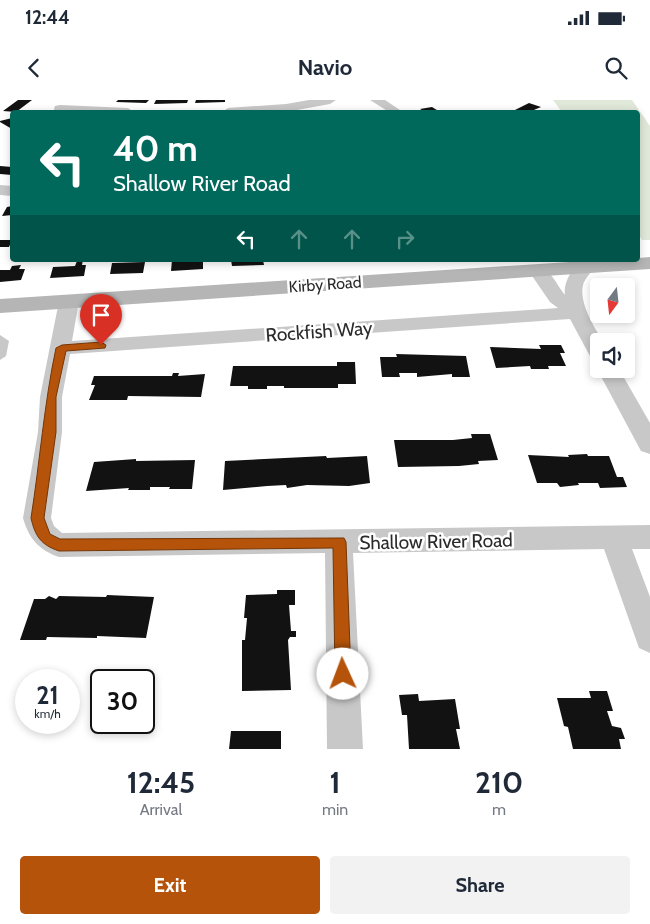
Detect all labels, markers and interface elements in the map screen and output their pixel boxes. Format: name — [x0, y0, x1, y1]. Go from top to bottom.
text: 12:44 — [25, 6, 70, 29]
icon: back — [20, 54, 48, 82]
text: Navio — [298, 54, 352, 81]
icon: search — [602, 54, 630, 82]
text: 40 m — [113, 127, 198, 170]
icon: left — [30, 130, 95, 195]
text: Shallow River Road — [113, 170, 291, 197]
icon: left — [232, 225, 260, 253]
icon: ahead — [285, 225, 313, 253]
icon: ahead — [338, 225, 366, 253]
icon: right — [391, 225, 419, 253]
street label: Kirby Road — [288, 272, 362, 297]
north arrow — [590, 278, 635, 322]
map controls — [590, 278, 635, 378]
pin — [80, 294, 122, 345]
icon: arrive — [87, 301, 115, 329]
street label: Rockfish Way — [265, 316, 374, 347]
button: sound — [590, 333, 635, 378]
street label: Shallow River Road — [359, 529, 513, 554]
position arrow — [316, 647, 368, 699]
speed limit sign: 30 — [90, 669, 155, 734]
text: 21 — [36, 680, 59, 710]
text: km/h — [34, 706, 61, 721]
text: 12:45 — [127, 764, 195, 801]
text: 1 — [330, 764, 341, 801]
text: 210 — [475, 764, 523, 801]
text: Arrival — [140, 800, 182, 819]
text: min — [322, 800, 348, 819]
text: m — [492, 800, 506, 819]
button: Exit — [20, 856, 320, 914]
button: Share — [330, 856, 630, 914]

